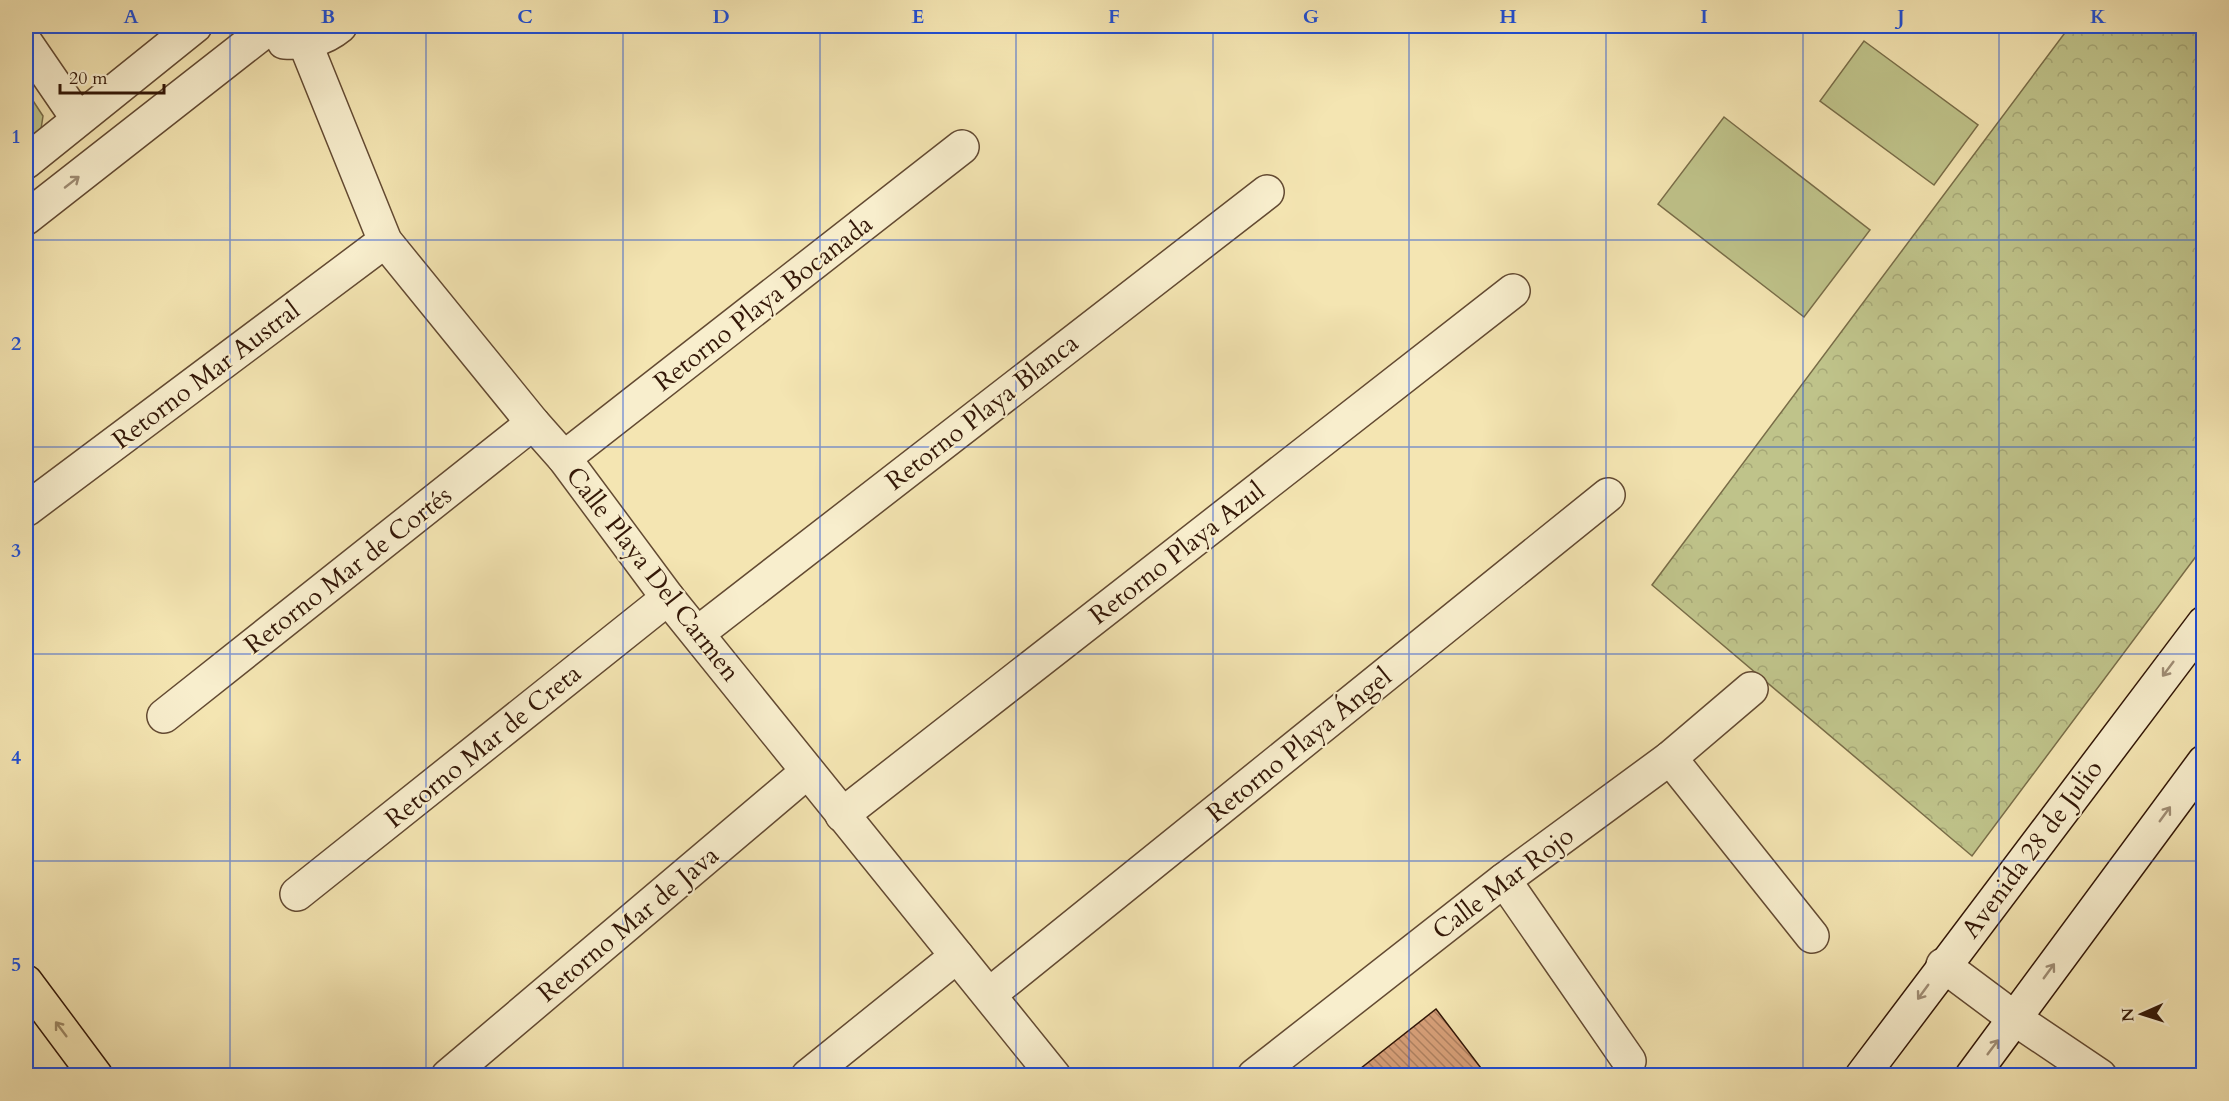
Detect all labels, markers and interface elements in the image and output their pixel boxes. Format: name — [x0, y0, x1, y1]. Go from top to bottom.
text: A — [123, 3, 139, 30]
text: B — [321, 3, 335, 30]
text: C — [517, 3, 533, 30]
text: D — [712, 3, 730, 30]
text: E — [912, 3, 924, 30]
text: F — [1108, 3, 1120, 30]
text: G — [1303, 3, 1319, 30]
text: H — [1499, 3, 1517, 30]
text: I — [1700, 3, 1708, 30]
text: J — [1894, 3, 1905, 30]
text: K — [2090, 3, 2107, 30]
scale bar — [60, 57, 164, 95]
text: 20 m — [69, 66, 108, 91]
text: 1 — [11, 123, 21, 150]
one-way arrow — [63, 176, 79, 188]
street label: Retorno Playa Bocanada — [646, 207, 880, 399]
street label: Retorno Mar Austral — [105, 293, 307, 457]
street label: Retorno Playa Blanca — [878, 326, 1086, 498]
text: 2 — [11, 330, 21, 357]
street label: Calle Playa Del Carmen — [558, 459, 748, 689]
street label: Retorno Playa Azul — [1082, 473, 1272, 633]
street label: Retorno Mar de Cortés — [237, 478, 459, 662]
text: 3 — [11, 537, 21, 564]
street label: Retorno Mar de Creta — [378, 656, 588, 836]
street label: Retorno Playa Ángel — [1199, 659, 1399, 831]
one-way arrow — [2162, 661, 2174, 677]
text: 4 — [11, 744, 21, 771]
street label: Avenida 28 de Julio — [1953, 753, 2111, 945]
one-way arrow — [2158, 806, 2171, 822]
street label: Calle Mar Rojo — [1425, 818, 1581, 948]
street label: Retorno Mar de Java — [530, 838, 726, 1010]
text: 5 — [11, 951, 21, 978]
one-way arrow — [2043, 963, 2055, 979]
one-way arrow — [1917, 984, 1930, 1000]
north arrow — [2112, 984, 2172, 1044]
text: N — [2117, 1007, 2139, 1022]
one-way arrow — [54, 1021, 67, 1037]
one-way arrow — [1987, 1039, 1999, 1055]

